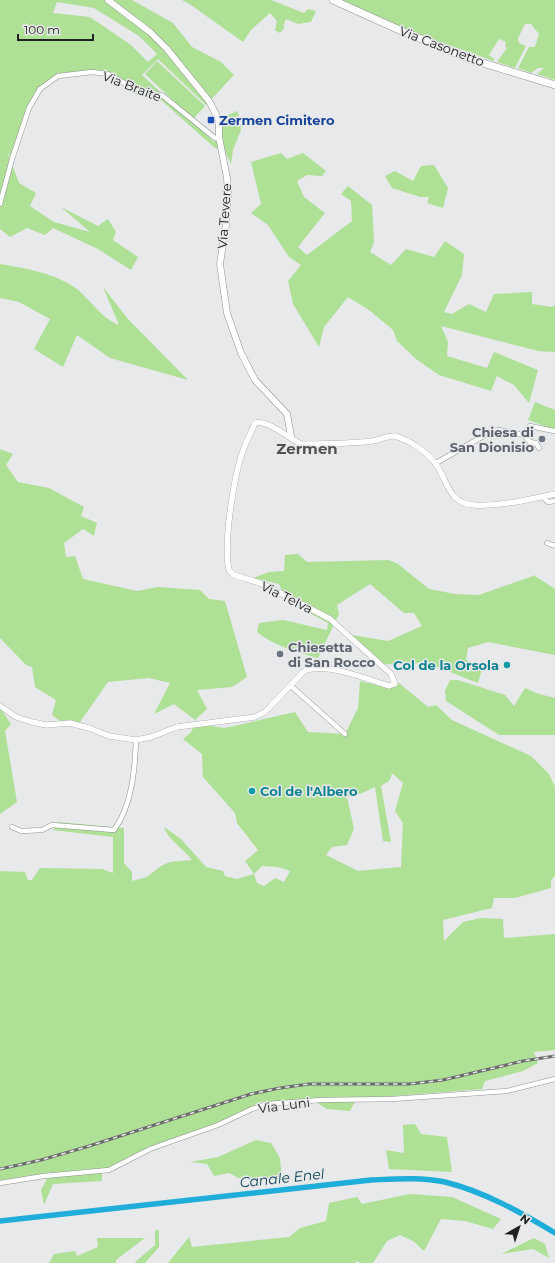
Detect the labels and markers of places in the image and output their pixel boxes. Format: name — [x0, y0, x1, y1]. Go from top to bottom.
place label: Zermen Cimitero — [219, 112, 335, 128]
marker: Zermen Cimitero — [206, 115, 216, 125]
place label: Chiesa di San Dionisio — [450, 424, 534, 455]
marker: Chiesa di San Dionisio — [537, 434, 547, 444]
place label: Chiesetta di San Rocco — [288, 639, 376, 670]
marker: Chiesetta di San Rocco — [275, 649, 285, 659]
place label: Col de la Orsola — [393, 657, 499, 673]
marker: Col de la Orsola — [502, 660, 512, 670]
place label: Col de l'Albero — [260, 783, 358, 799]
marker: Col de l'Albero — [247, 786, 257, 796]

